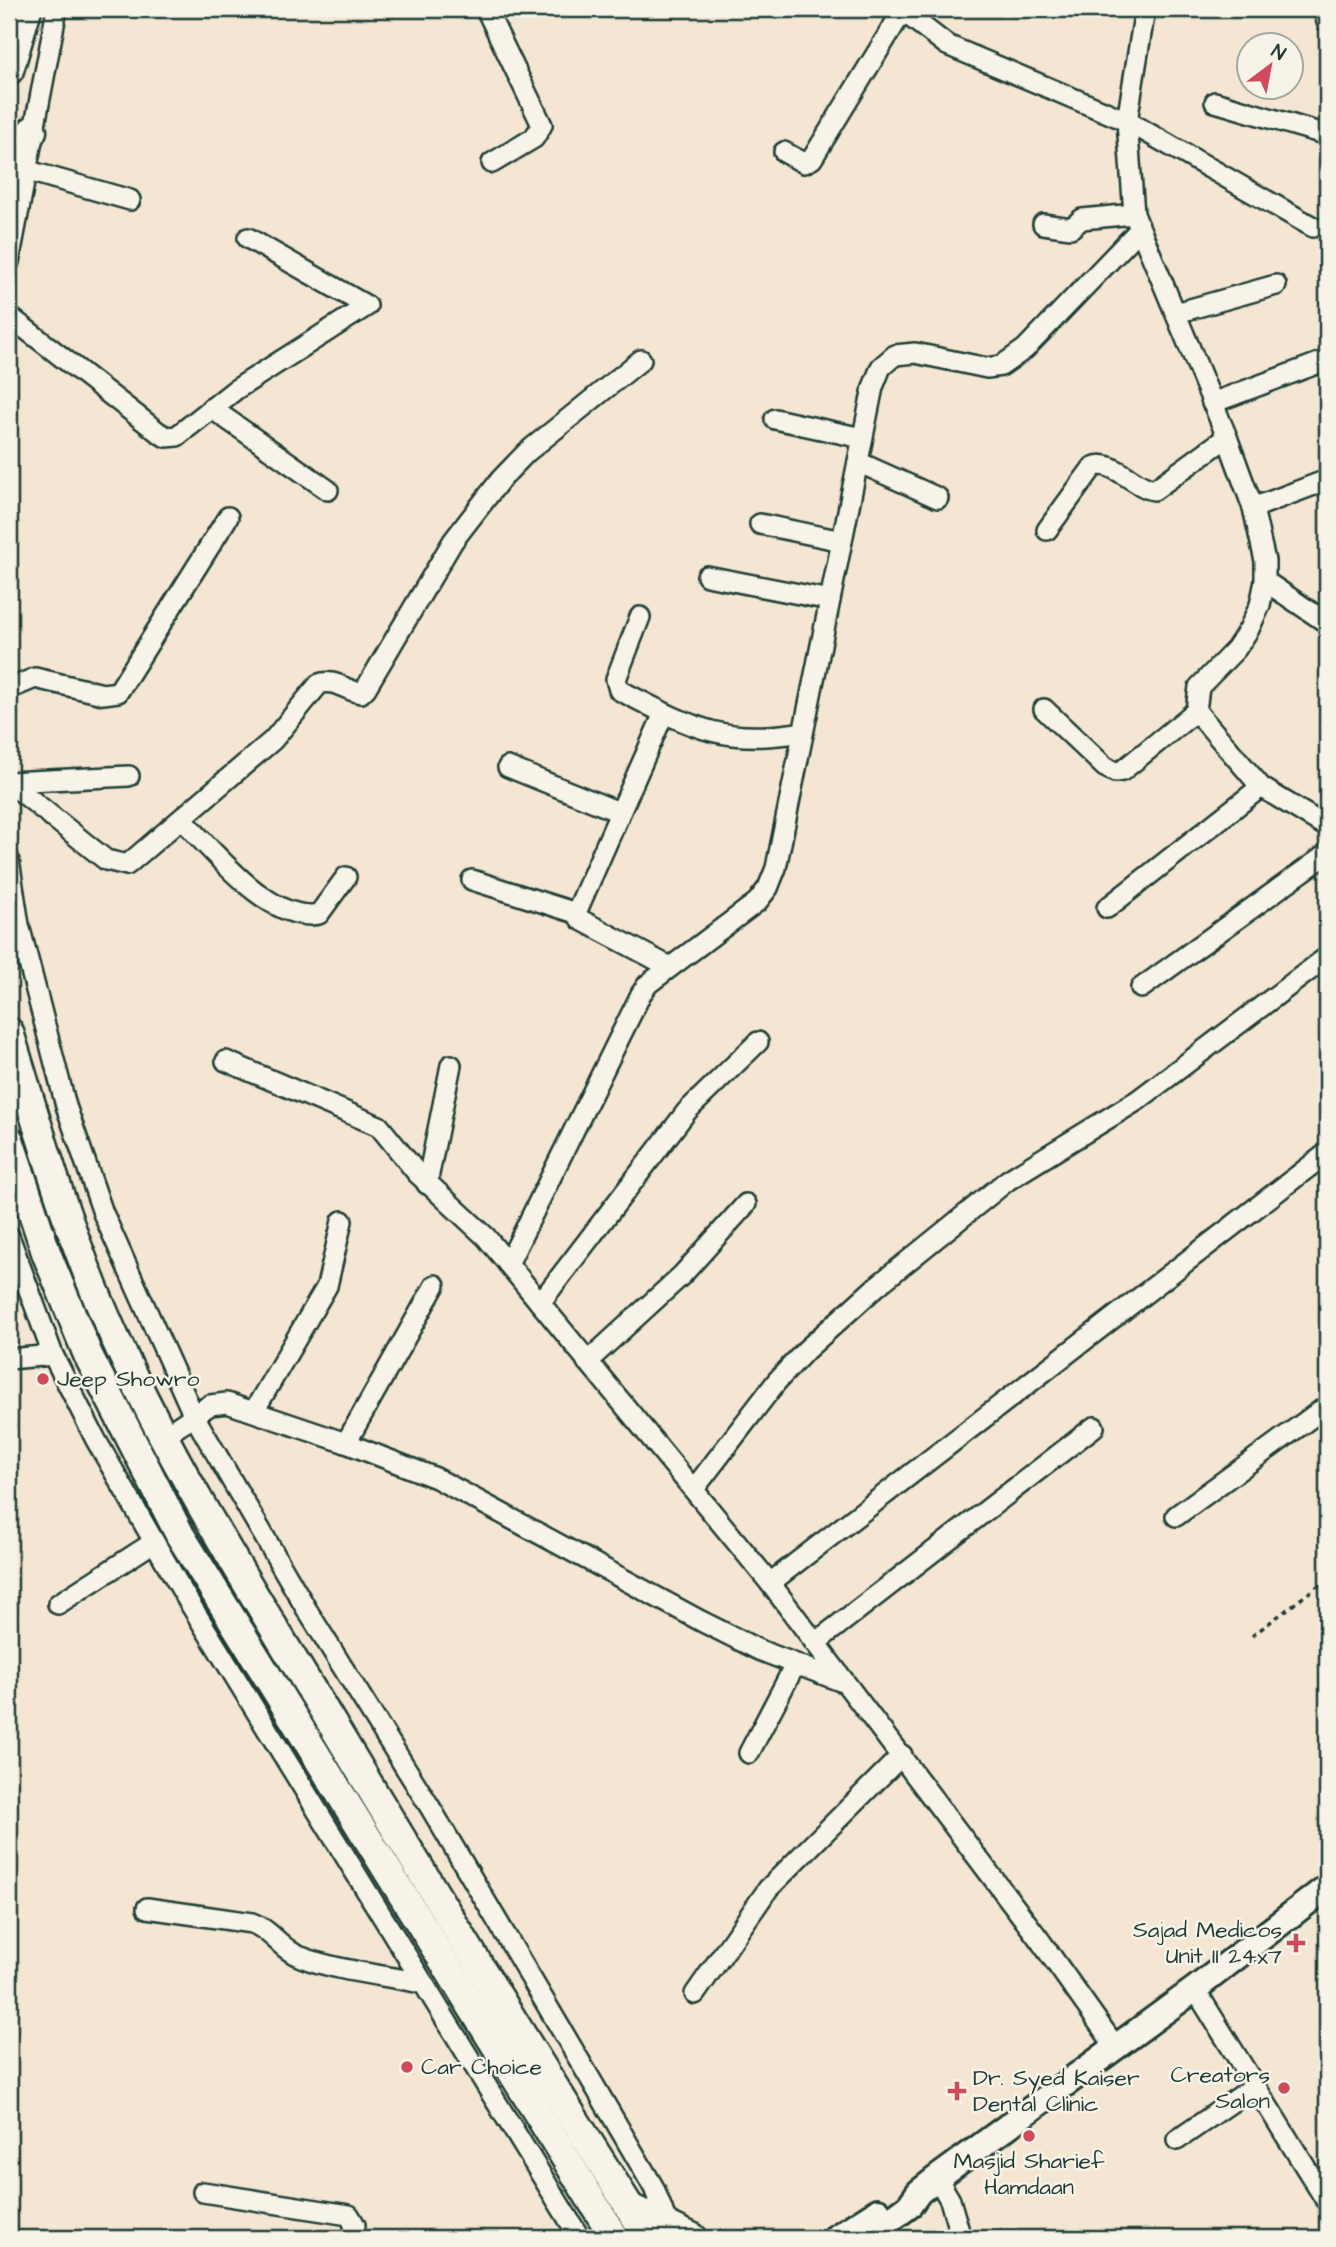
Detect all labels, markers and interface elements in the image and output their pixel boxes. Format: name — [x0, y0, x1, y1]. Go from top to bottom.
north arrow — [1234, 32, 1304, 102]
text: N — [1266, 38, 1290, 68]
place label: Jeep Showro — [57, 1363, 199, 1395]
marker: Jeep Showro — [35, 1371, 51, 1387]
place label: Sajad Medicos Unit II 24x7 — [1133, 1914, 1282, 1972]
marker: Sajad Medicos Unit II 24x7 — [1288, 1935, 1304, 1951]
place label: Car Choice — [421, 2051, 542, 2083]
marker: Car Choice — [399, 2059, 415, 2075]
place label: Creators Salon — [1170, 2059, 1270, 2117]
place label: Dr. Syed Kaiser Dental Clinic — [973, 2062, 1140, 2120]
marker: Creators Salon — [1276, 2080, 1292, 2096]
marker: Dr. Syed Kaiser Dental Clinic — [947, 2081, 967, 2101]
marker: Masjid Sharief Hamdaan — [1021, 2128, 1037, 2144]
place label: Masjid Sharief Hamdaan — [954, 2145, 1105, 2203]

